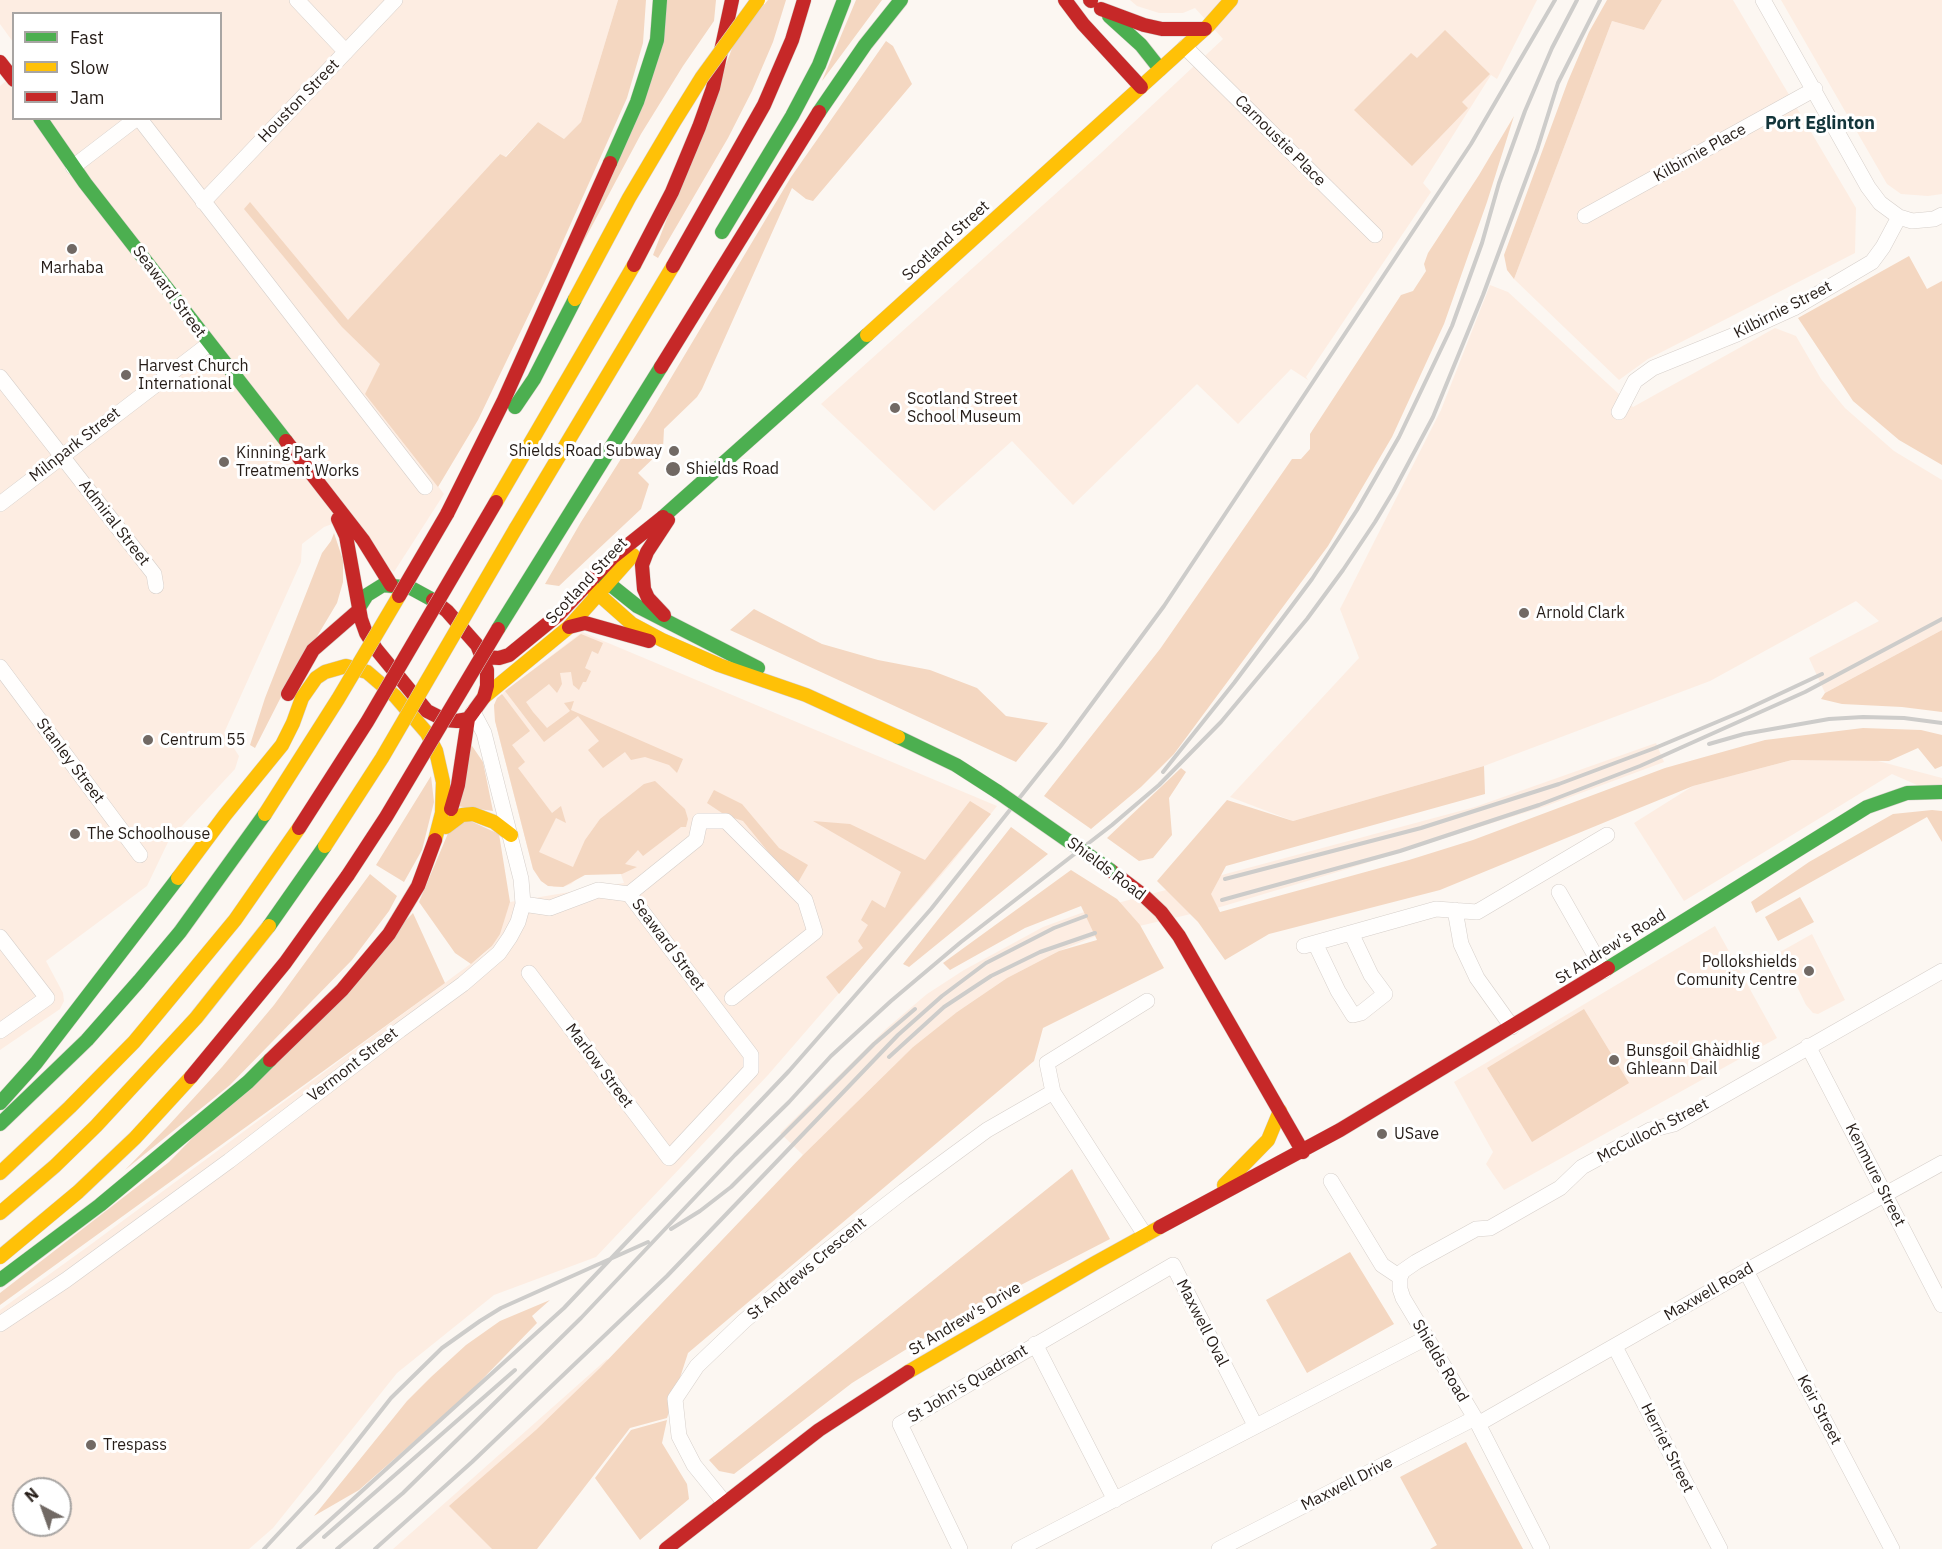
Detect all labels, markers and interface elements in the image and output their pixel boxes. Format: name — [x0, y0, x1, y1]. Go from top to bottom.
legend — [12, 12, 222, 120]
text: Fast — [70, 26, 104, 49]
street label: Houston Street — [254, 55, 344, 147]
text: Slow — [70, 56, 109, 79]
text: Jam — [70, 86, 105, 109]
street label: Carnoustie Place — [1231, 92, 1329, 190]
district label: Port Eglinton — [1765, 113, 1875, 135]
street label: Kilbirnie Place — [1650, 120, 1750, 186]
street label: Scotland Street — [898, 197, 994, 285]
marker: Marhaba — [65, 242, 79, 256]
street label: Seaward Street — [128, 242, 210, 342]
place label: Marhaba — [41, 258, 103, 278]
street label: Kilbirnie Street — [1731, 277, 1835, 343]
place label: Harvest Church International — [138, 356, 249, 394]
marker: Harvest Church International — [119, 368, 133, 382]
place label: Scotland Street School Museum — [907, 389, 1021, 427]
marker: Scotland Street School Museum — [888, 401, 902, 415]
street label: Milnpark Street — [26, 404, 124, 486]
place label: Shields Road Subway — [509, 441, 662, 461]
place label: Kinning Park Treatment Works — [236, 443, 359, 481]
marker: Shields Road Subway — [667, 444, 681, 458]
marker: Kinning Park Treatment Works — [217, 455, 231, 469]
place label: Shields Road — [686, 459, 779, 479]
marker: Shields Road — [664, 460, 682, 478]
street label: Admiral Street — [74, 476, 154, 570]
street label: Scotland Street — [542, 534, 632, 628]
place label: Arnold Clark — [1536, 603, 1625, 623]
marker: Arnold Clark — [1517, 606, 1531, 620]
street label: Stanley Street — [32, 715, 108, 807]
place label: Centrum 55 — [160, 730, 245, 750]
marker: Centrum 55 — [141, 733, 155, 747]
place label: The Schoolhouse — [87, 824, 210, 844]
marker: The Schoolhouse — [68, 827, 82, 841]
street label: Shields Road — [1063, 833, 1149, 905]
street label: Seaward Street — [627, 895, 709, 995]
street label: St Andrew's Road — [1552, 905, 1670, 989]
place label: Pollokshields Comunity Centre — [1677, 952, 1797, 990]
marker: Pollokshields Comunity Centre — [1802, 964, 1816, 978]
street label: Marlow Street — [561, 1020, 637, 1112]
street label: Vermont Street — [304, 1024, 402, 1106]
place label: Bunsgoil Ghàidhlig Ghleann Dail — [1626, 1041, 1760, 1079]
marker: Bunsgoil Ghàidhlig Ghleann Dail — [1607, 1053, 1621, 1067]
street label: McCulloch Street — [1594, 1095, 1712, 1167]
street label: Kenmure Street — [1841, 1120, 1909, 1230]
place label: USave — [1394, 1124, 1439, 1144]
marker: USave — [1375, 1127, 1389, 1141]
street label: St Andrews Crescent — [744, 1214, 870, 1324]
street label: Maxwell Road — [1661, 1259, 1757, 1325]
street label: Maxwell Oval — [1172, 1276, 1232, 1370]
street label: St Andrew's Drive — [906, 1278, 1024, 1360]
street label: Shields Road — [1408, 1316, 1472, 1406]
street label: St John's Quadrant — [905, 1341, 1031, 1427]
street label: Keir Street — [1793, 1372, 1845, 1448]
street label: Herriet Street — [1636, 1400, 1698, 1496]
place label: Trespass — [103, 1435, 167, 1455]
marker: Trespass — [84, 1438, 98, 1452]
street label: Maxwell Drive — [1298, 1453, 1396, 1515]
north arrow — [12, 1477, 72, 1537]
text: N — [21, 1484, 42, 1506]

